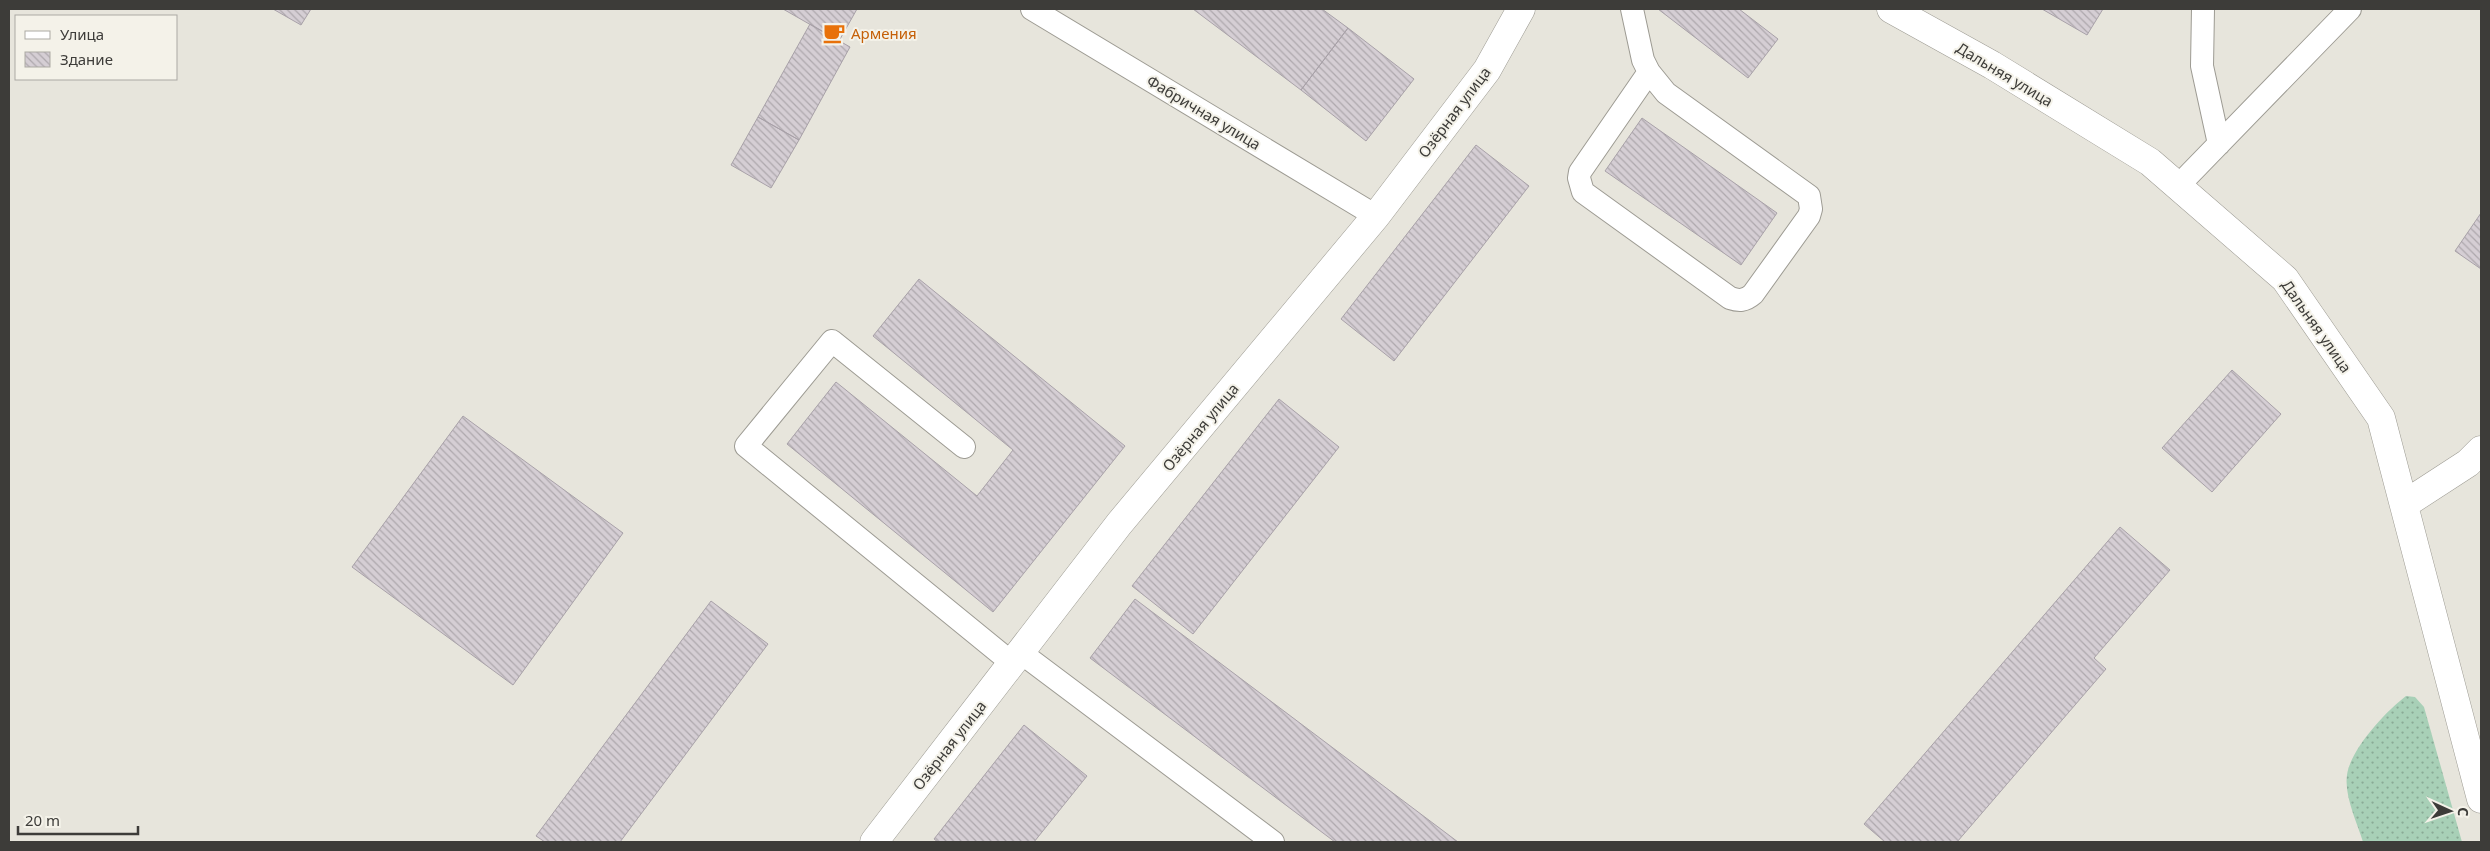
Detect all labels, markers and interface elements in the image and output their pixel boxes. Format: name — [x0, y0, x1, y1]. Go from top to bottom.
legend — [15, 15, 178, 80]
cafe icon: Армения — [821, 20, 847, 46]
place label: Армения — [851, 23, 917, 43]
text: Улица — [60, 24, 104, 44]
street label: Дальняя улица — [1953, 37, 2057, 111]
text: Здание — [60, 49, 113, 69]
street label: Озёрная улица — [1413, 63, 1495, 161]
street label: Фабричная улица — [1143, 70, 1265, 154]
street label: Дальняя улица — [2277, 276, 2357, 376]
street label: Озёрная улица — [1157, 379, 1243, 475]
street label: Озёрная улица — [908, 696, 990, 794]
north arrow — [2425, 786, 2475, 836]
scale bar — [18, 804, 138, 836]
text: С — [2454, 807, 2473, 817]
text: 20 m — [25, 810, 60, 830]

